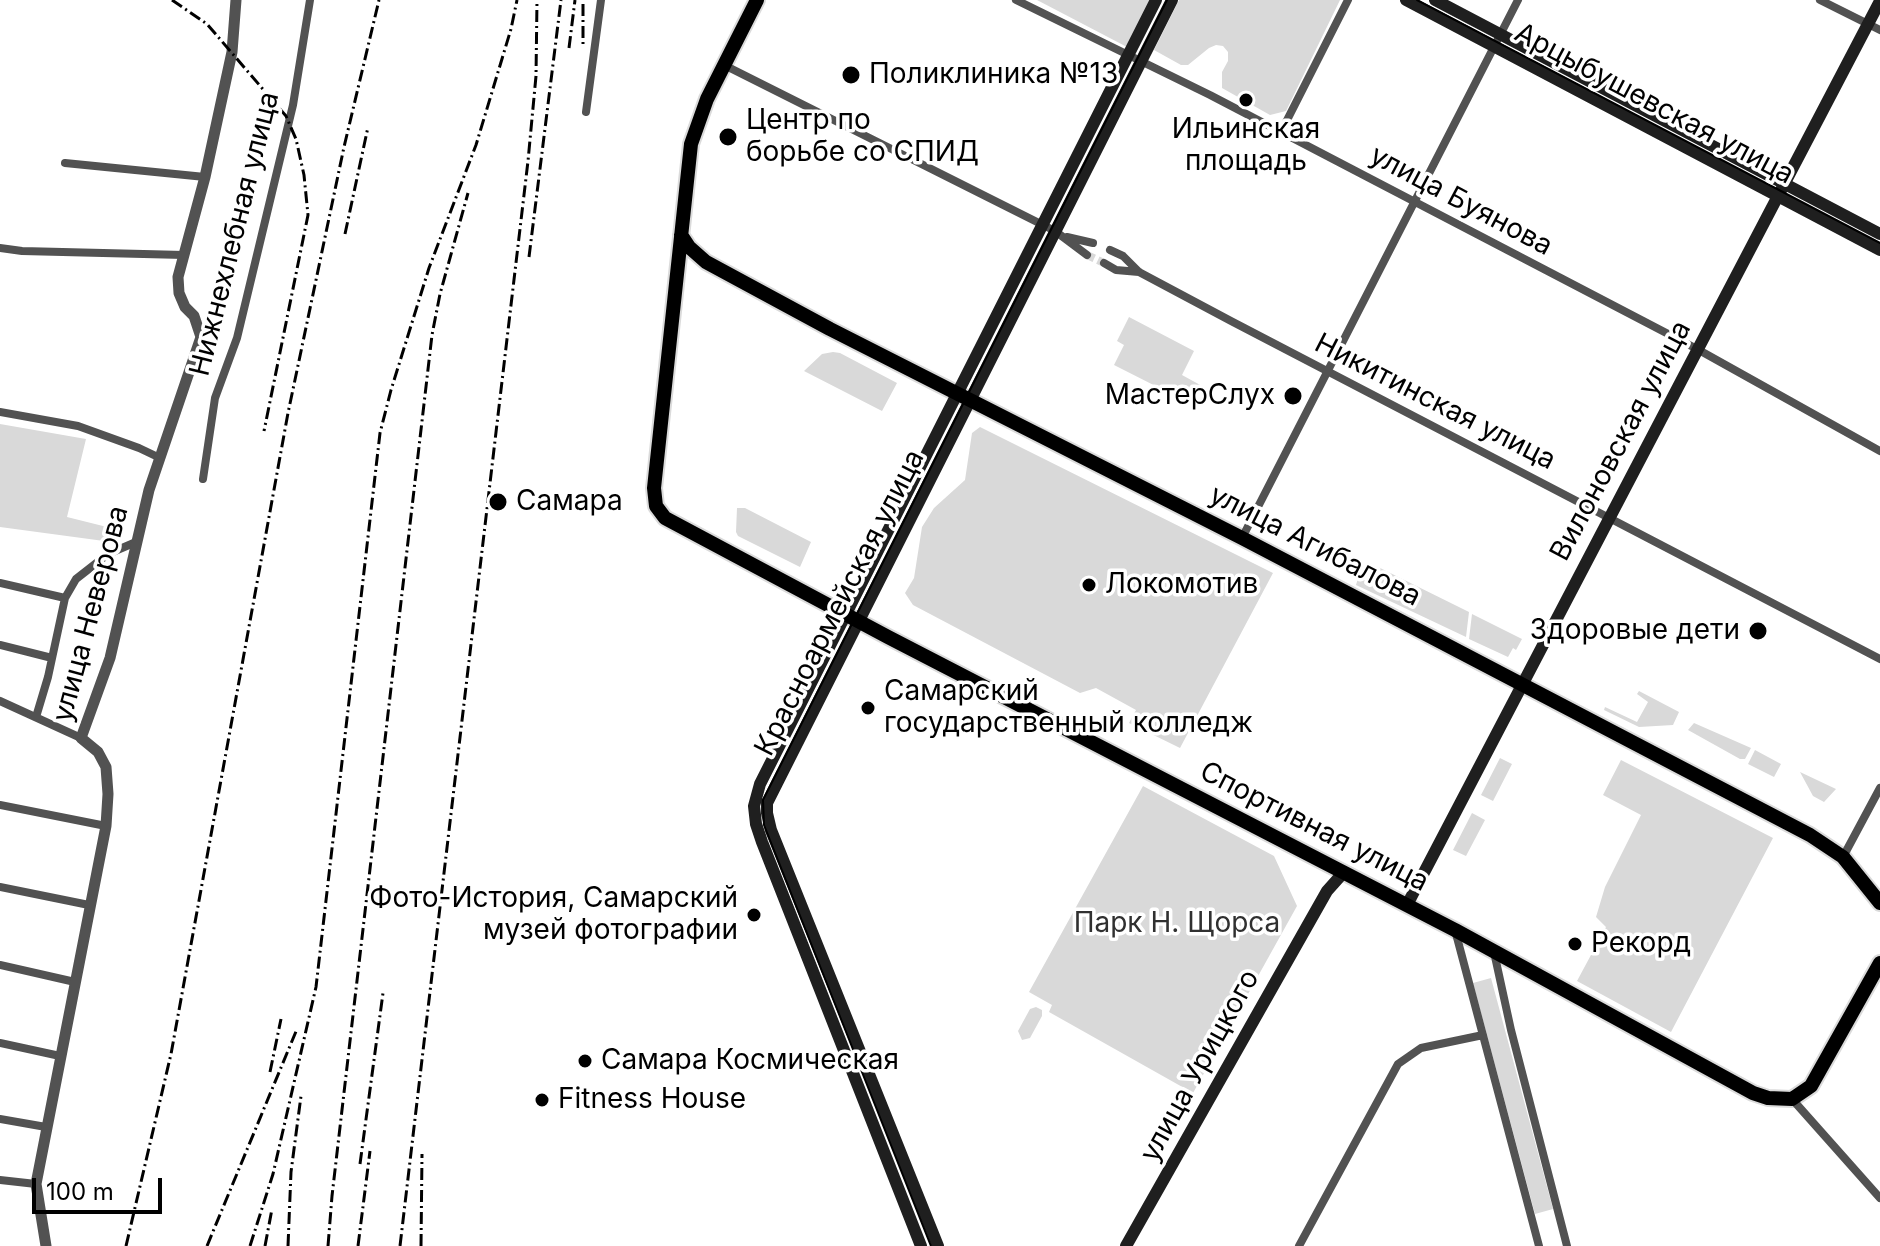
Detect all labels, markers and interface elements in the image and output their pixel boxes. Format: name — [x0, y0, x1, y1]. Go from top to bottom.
street label: Арцыбушевская улица — [1509, 16, 1799, 192]
place label: Поликлиника №13 — [869, 58, 1118, 92]
marker: Поликлиника №13 — [840, 64, 862, 86]
street label: Нижнехлебная улица — [183, 88, 287, 380]
marker: Ильинская площадь — [1237, 91, 1255, 109]
place label: Центр по борьбе со СПИД — [746, 104, 979, 170]
place label: Ильинская площадь — [1172, 113, 1320, 179]
marker: Центр по борьбе со СПИД — [717, 126, 739, 148]
street label: улица Буянова — [1364, 139, 1558, 263]
street label: Вилоновская улица — [1544, 315, 1698, 567]
street label: Никитинская улица — [1309, 327, 1561, 477]
place label: МастерСлух — [1105, 379, 1275, 413]
marker: МастерСлух — [1282, 385, 1304, 407]
street label: Красноармейская улица — [748, 444, 932, 762]
street label: улица Агибалова — [1204, 478, 1426, 614]
place label: Самара — [516, 485, 623, 519]
marker: Самара — [487, 491, 509, 513]
street label: улица Неверова — [46, 502, 136, 726]
place label: Локомотив — [1105, 568, 1258, 602]
marker: Локомотив — [1080, 576, 1098, 594]
place label: Здоровые дети — [1530, 614, 1740, 648]
marker: Здоровые дети — [1747, 620, 1769, 642]
place label: Самарский государственный колледж — [884, 675, 1253, 741]
marker: Самарский государственный колледж — [859, 699, 877, 717]
street label: Спортивная улица — [1194, 755, 1434, 899]
place label: Фото-История, Самарский музей фотографии — [369, 882, 738, 948]
marker: Фото-История, Самарский музей фотографии — [745, 906, 763, 924]
park label: Парк Н. Щорса — [1074, 907, 1280, 941]
place label: Рекорд — [1591, 927, 1691, 961]
marker: Рекорд — [1566, 935, 1584, 953]
street label: улица Урицкого — [1133, 964, 1267, 1168]
place label: Самара Космическая — [601, 1044, 899, 1078]
marker: Самара Космическая — [576, 1052, 594, 1070]
place label: Fitness House — [558, 1083, 746, 1117]
marker: Fitness House — [533, 1091, 551, 1109]
scale bar — [36, 1162, 166, 1212]
text: 100 m — [46, 1177, 114, 1206]

